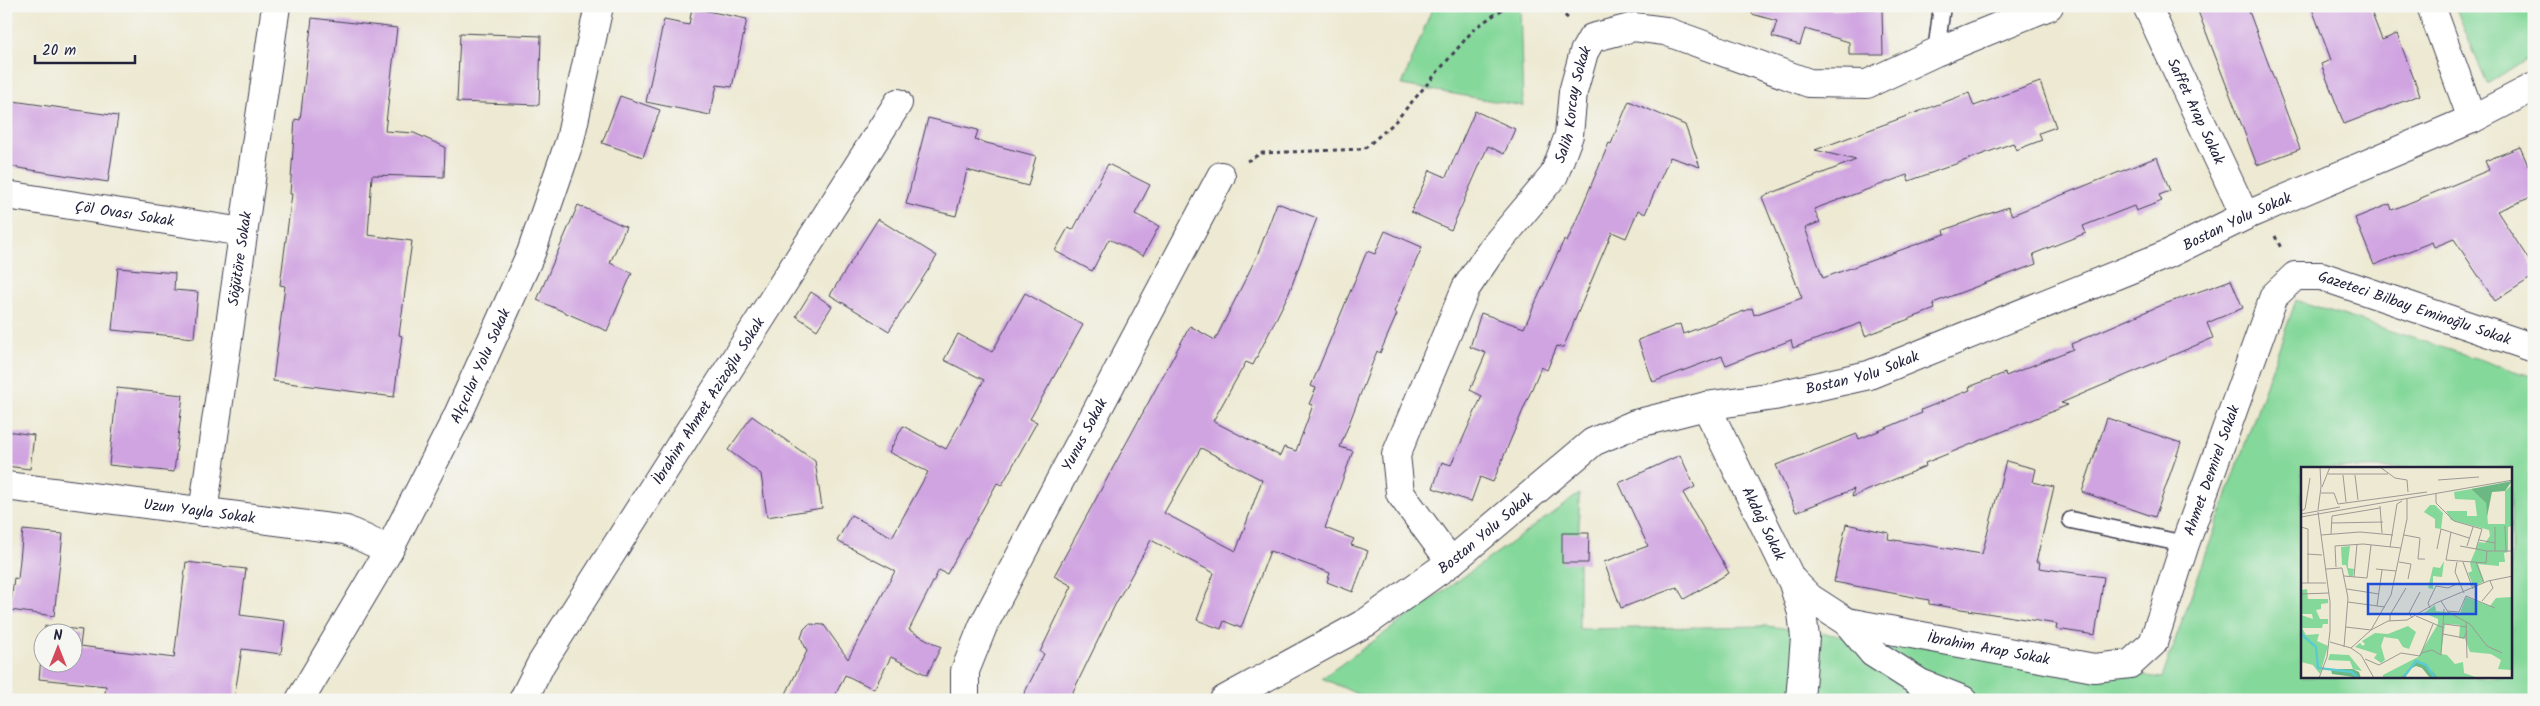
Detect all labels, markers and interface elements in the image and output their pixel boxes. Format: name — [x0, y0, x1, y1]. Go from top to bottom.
scale bar — [35, 32, 135, 64]
text: 20 m — [42, 39, 76, 63]
street label: Salih Korcay Sokak — [1549, 41, 1599, 167]
street label: Saffet Arap Sokak — [2160, 54, 2231, 170]
street label: Bostan Yolu Sokak — [2179, 186, 2297, 258]
street label: Çöl Ovası Sokak — [73, 195, 177, 234]
street label: Söğütöre Sokak — [222, 209, 259, 308]
street label: Gazeteci Bilbay Eminoğlu Sokak — [2315, 265, 2515, 353]
street label: Alçıcılar Yolu Sokak — [445, 304, 518, 428]
street label: İbrahim Ahmet Azizoğlu Sokak — [647, 312, 772, 490]
street label: Bostan Yolu Sokak — [1803, 345, 1924, 402]
street label: Yunus Sokak — [1056, 394, 1115, 476]
street label: Ahmet Demirel Sokak — [2178, 401, 2247, 539]
inset map — [2301, 467, 2512, 678]
street label: Akdağ Sokak — [1735, 483, 1792, 566]
street label: Bostan Yolu Sokak — [1433, 486, 1539, 581]
street label: Uzun Yayla Sokak — [142, 493, 257, 531]
north arrow — [32, 624, 82, 674]
text: N — [54, 625, 63, 647]
street label: İbrahim Arap Sokak — [1925, 626, 2053, 673]

